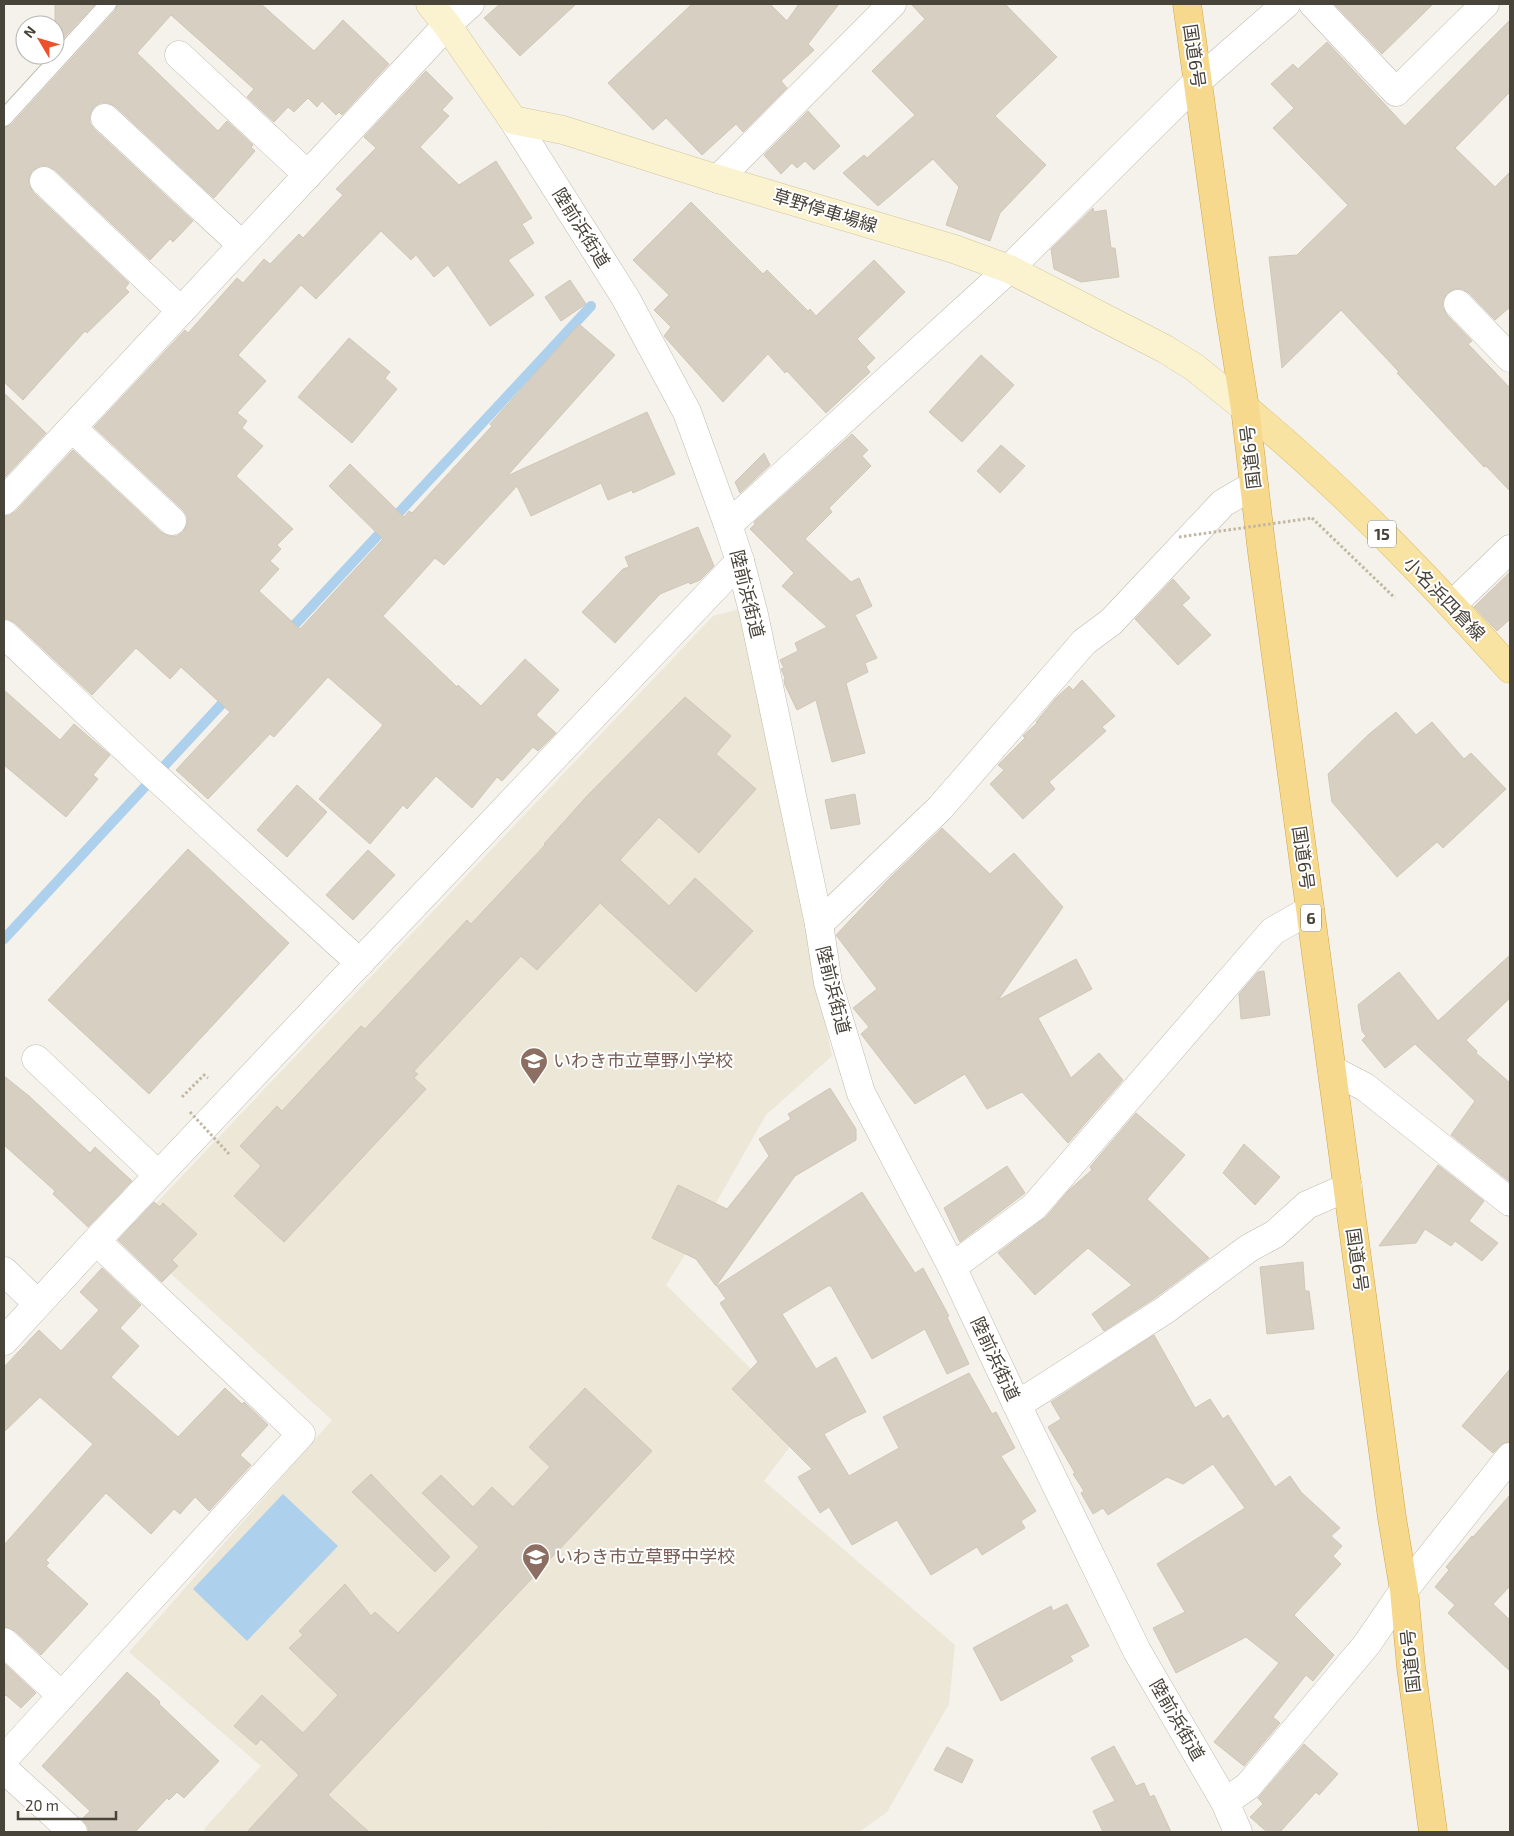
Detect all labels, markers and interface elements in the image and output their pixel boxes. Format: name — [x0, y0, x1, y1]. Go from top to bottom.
north arrow — [15, 15, 65, 65]
text: N — [20, 22, 39, 41]
street label: 国道6号 — [1180, 22, 1210, 89]
street label: 陸前浜街道 — [549, 183, 615, 271]
street label: 草野停車場線 — [770, 184, 880, 236]
street label: 国道6号 — [1235, 424, 1265, 490]
road number: 15 — [1368, 520, 1396, 548]
street label: 陸前浜街道 — [726, 547, 770, 640]
street label: 小名浜四倉線 — [1399, 552, 1490, 645]
street label: 国道6号 — [1289, 824, 1319, 891]
road number: 6 — [1301, 904, 1321, 931]
street label: 陸前浜街道 — [812, 943, 856, 1036]
school or university icon: いわき市立草野小学校 — [519, 1046, 549, 1085]
place label: いわき市立草野小学校 — [553, 1049, 733, 1071]
street label: 国道6号 — [1343, 1226, 1373, 1293]
street label: 陸前浜街道 — [967, 1313, 1025, 1404]
school or university icon: いわき市立草野中学校 — [521, 1542, 551, 1581]
place label: いわき市立草野中学校 — [555, 1545, 735, 1567]
street label: 国道6号 — [1396, 1628, 1424, 1694]
street label: 陸前浜街道 — [1146, 1675, 1210, 1764]
scale bar — [18, 1788, 115, 1820]
text: 20 m — [25, 1796, 59, 1814]

